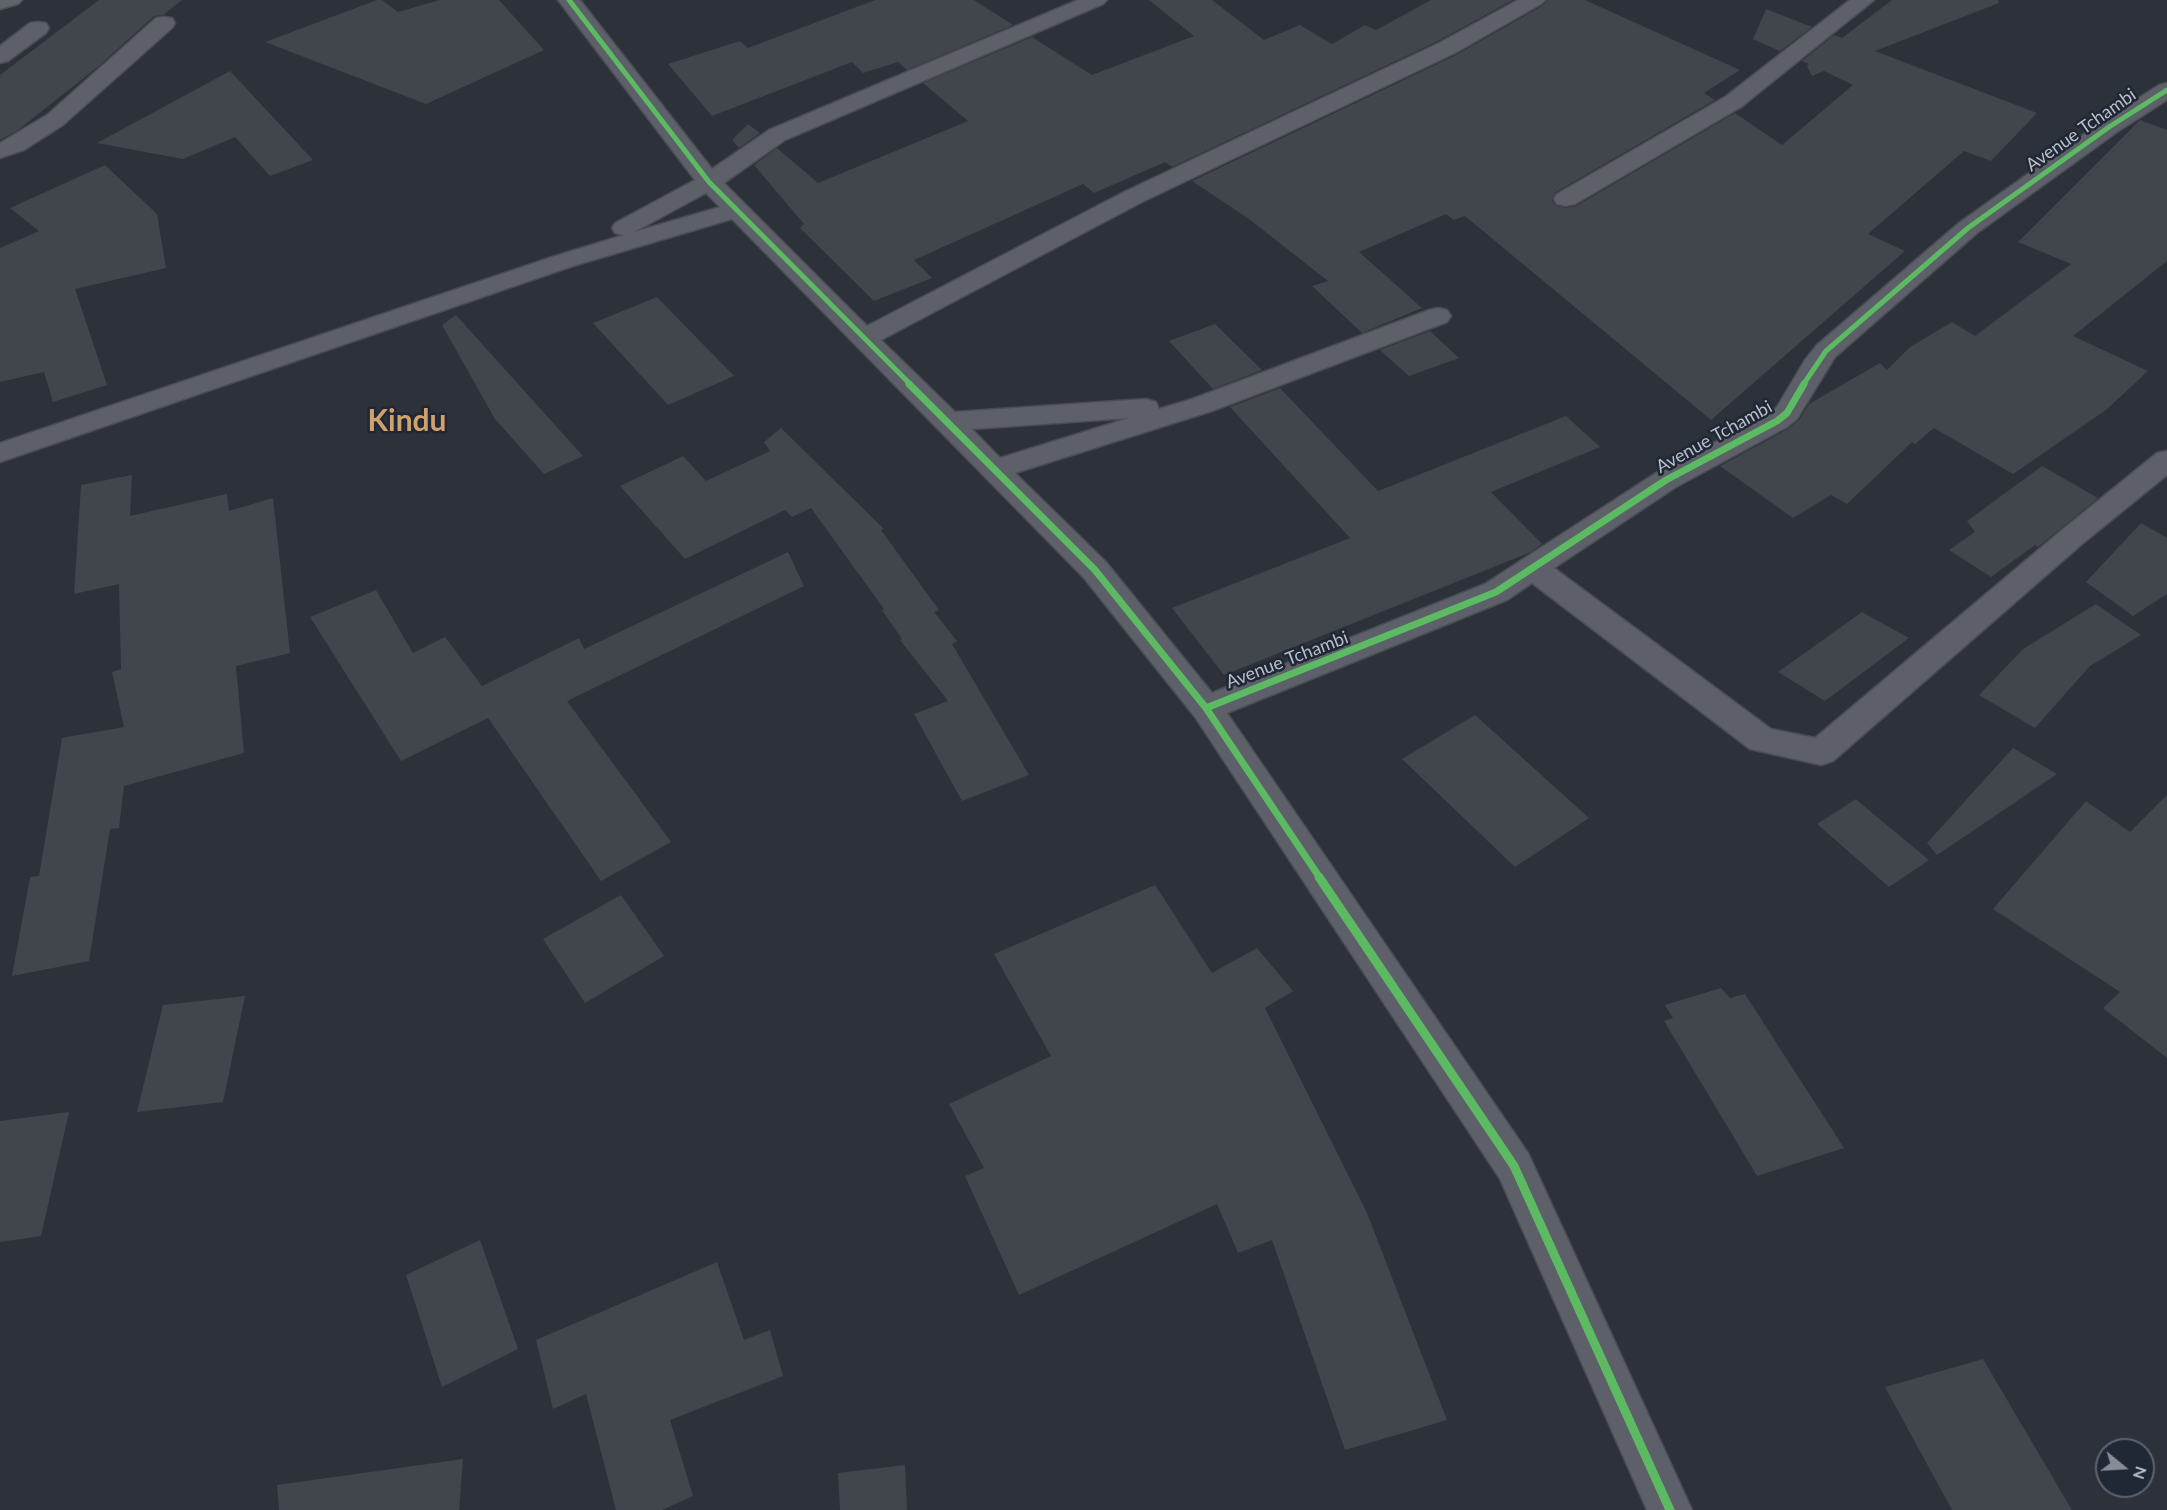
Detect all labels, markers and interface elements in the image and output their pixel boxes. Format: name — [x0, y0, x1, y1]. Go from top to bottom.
street label: Avenue Tchambi — [2022, 84, 2140, 176]
street label: Avenue Tchambi — [1652, 396, 1776, 478]
district label: Kindu — [367, 403, 447, 439]
street label: Avenue Tchambi — [1223, 627, 1351, 693]
north arrow — [2095, 1438, 2155, 1498]
text: N — [2130, 1464, 2152, 1482]

